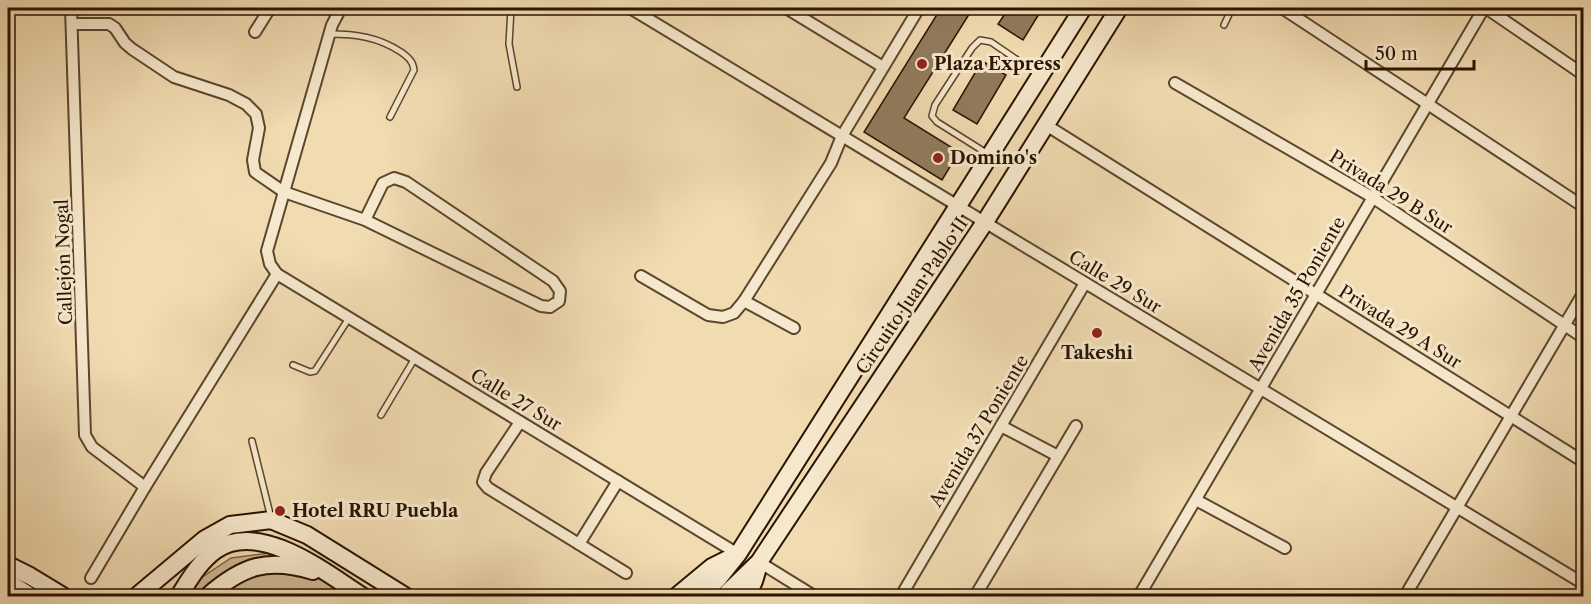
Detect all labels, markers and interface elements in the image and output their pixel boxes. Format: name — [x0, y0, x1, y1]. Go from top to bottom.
scale bar — [1366, 33, 1474, 71]
text: 50 m — [1375, 43, 1418, 65]
place label: Plaza Express — [934, 53, 1061, 75]
marker: Plaza Express — [915, 57, 929, 71]
street label: Privada 29 B Sur — [1325, 145, 1457, 239]
place label: Domino's — [950, 147, 1037, 169]
marker: Domino's — [931, 151, 945, 165]
street label: Callejón Nogal — [51, 199, 77, 325]
street label: Circuito Juan Pablo II — [851, 213, 973, 379]
street label: Avenida 35 Poniente — [1243, 213, 1350, 376]
street label: Calle 29 Sur — [1065, 246, 1166, 318]
street label: Privada 29 A Sur — [1335, 280, 1466, 374]
marker: Takeshi — [1090, 326, 1104, 340]
place label: Takeshi — [1061, 342, 1134, 364]
street label: Avenida 37 Poniente — [924, 351, 1033, 512]
street label: Calle 27 Sur — [466, 364, 566, 436]
place label: Hotel RRU Puebla — [292, 500, 459, 522]
marker: Hotel RRU Puebla — [273, 504, 287, 518]

